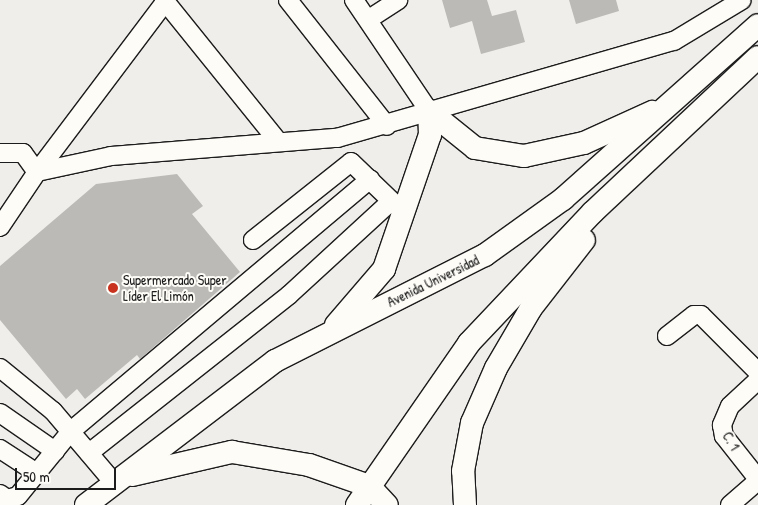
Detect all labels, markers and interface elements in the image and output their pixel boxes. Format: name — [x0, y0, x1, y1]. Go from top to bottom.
street label: Avenida Universidad — [384, 251, 482, 311]
place label: Supermercado Super Líder El Limón — [123, 272, 227, 304]
marker: Supermercado Super Líder El Limón — [107, 282, 119, 294]
street label: C. 1 — [719, 429, 743, 453]
scale bar — [18, 458, 119, 490]
text: 50 m — [23, 466, 50, 487]

